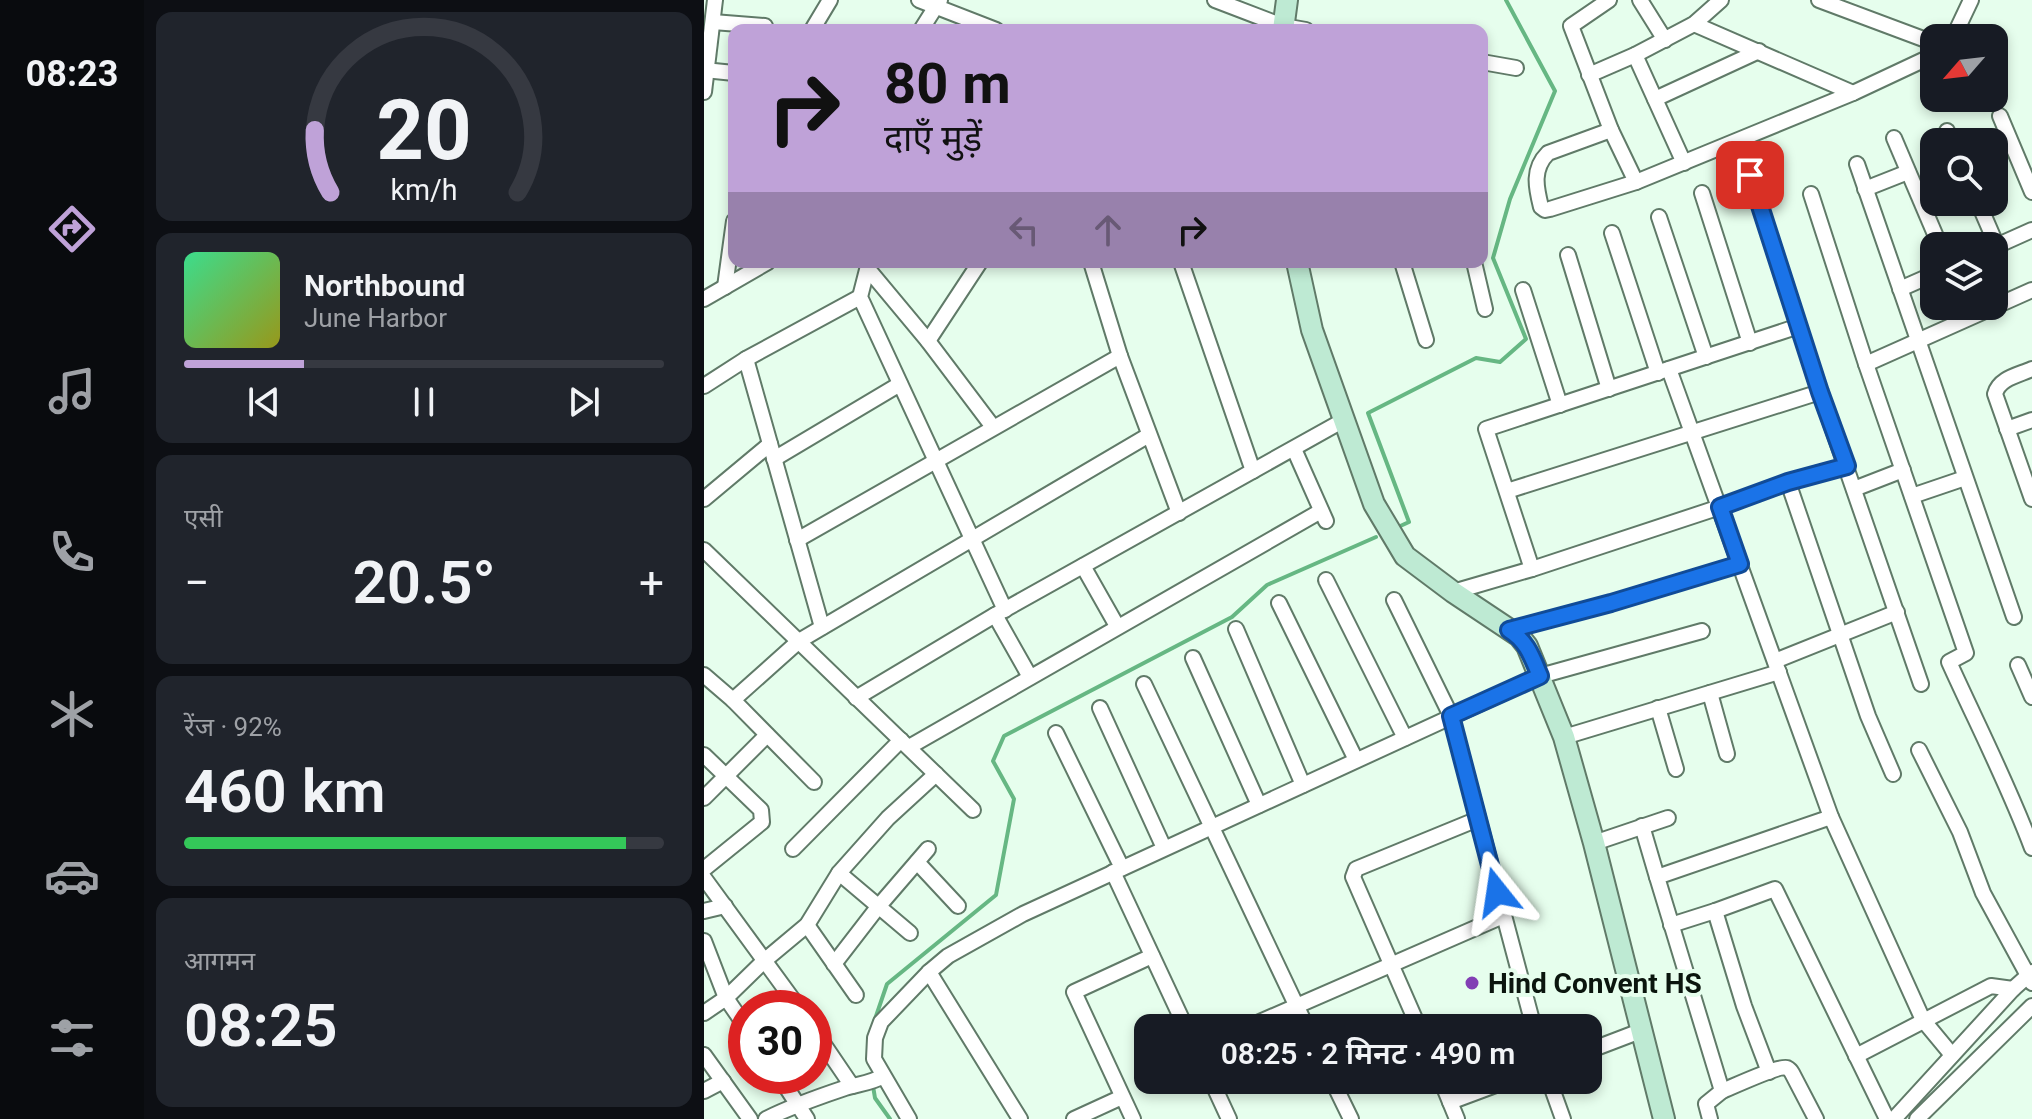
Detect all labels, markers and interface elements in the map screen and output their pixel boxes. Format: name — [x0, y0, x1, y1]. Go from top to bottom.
north arrow — [1920, 24, 2008, 112]
map controls — [1920, 24, 2008, 320]
text: 80 m — [884, 51, 1011, 117]
text: 08:23 — [26, 53, 118, 95]
icon: right — [752, 56, 856, 160]
text: 20 — [376, 81, 472, 178]
text: दाएँ मुड़ें — [884, 118, 982, 160]
button: search — [1920, 128, 2008, 216]
pin — [1716, 141, 1784, 209]
icon: arrive — [1728, 153, 1772, 197]
text: km/h — [390, 173, 458, 207]
icon: directions — [44, 201, 100, 257]
icon: left — [1002, 208, 1046, 252]
icon: ahead — [1086, 208, 1130, 252]
icon: right — [1170, 208, 1214, 252]
button: layers — [1920, 232, 2008, 320]
text: Northbound — [304, 268, 465, 303]
text: June Harbor — [304, 303, 447, 333]
icon: music — [44, 363, 100, 419]
icon: previous — [242, 380, 286, 424]
icon: pause — [402, 380, 446, 424]
icon: next — [562, 380, 606, 424]
text: एसी — [184, 503, 223, 533]
icon: phone — [44, 524, 100, 580]
text: 20.5° — [353, 547, 496, 618]
text: − — [184, 557, 209, 609]
text: + — [639, 557, 664, 609]
icon: climate — [44, 686, 100, 742]
text: रेंज · 92% — [184, 712, 282, 742]
text: 460 km — [184, 756, 386, 827]
icon: car — [44, 848, 100, 904]
position arrow — [1455, 850, 1539, 934]
text: आगमन — [184, 946, 255, 976]
place label: Hind Convent HS — [1488, 967, 1702, 1000]
marker: Hind Convent HS — [1463, 974, 1481, 992]
text: 08:25 — [184, 990, 337, 1061]
speed limit sign: 30 — [728, 990, 832, 1094]
icon: filters — [44, 1010, 100, 1066]
text: 08:25 · 2 मिनट · 490 m — [1221, 1036, 1515, 1071]

